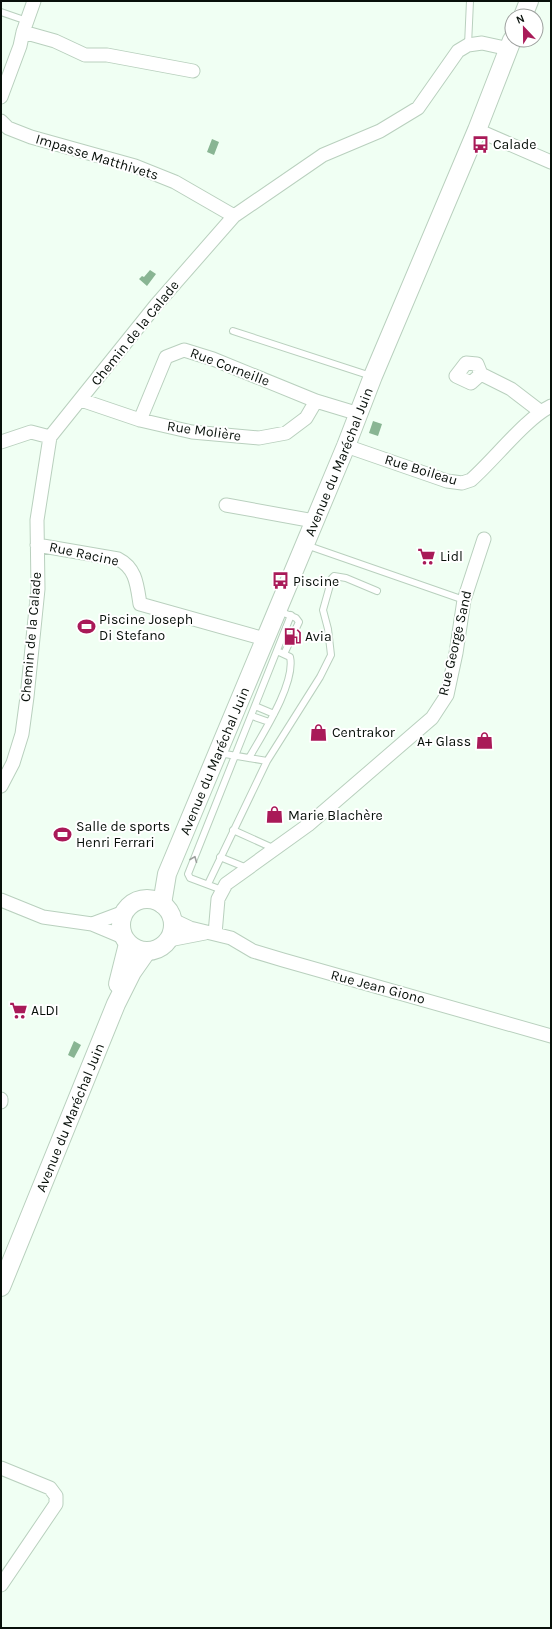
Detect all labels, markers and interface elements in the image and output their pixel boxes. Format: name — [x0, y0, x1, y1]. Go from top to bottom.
north arrow — [504, 8, 544, 48]
text: N — [514, 12, 527, 27]
street label: Impasse Matthivets — [33, 130, 161, 184]
bus stop icon: Calade — [470, 134, 490, 154]
place label: Calade — [493, 136, 536, 153]
street label: Chemin de la Calade — [87, 277, 183, 389]
street label: Rue Corneille — [188, 344, 272, 390]
street label: Avenue du Maréchal Juin — [301, 385, 376, 539]
street label: Rue Molière — [166, 417, 242, 445]
street label: Rue Boileau — [382, 451, 460, 489]
street label: Rue Racine — [48, 538, 120, 570]
supermarket icon: Lidl — [417, 546, 437, 566]
place label: Lidl — [440, 548, 463, 565]
street label: Chemin de la Calade — [17, 571, 45, 703]
bus stop icon: Piscine — [270, 571, 290, 591]
place label: Piscine — [293, 573, 339, 590]
street label: Rue George Sand — [435, 589, 475, 697]
place label: Piscine Joseph Di Stefano — [99, 611, 193, 644]
sports icon: Piscine Joseph Di Stefano — [76, 617, 96, 637]
fuel station icon: Avia — [282, 626, 302, 646]
place label: Avia — [305, 628, 332, 645]
street label: Avenue du Maréchal Juin — [176, 684, 253, 837]
shop icon: Centrakor — [309, 722, 329, 742]
place label: Centrakor — [332, 724, 396, 741]
shop icon: A+ Glass — [474, 731, 494, 751]
place label: A+ Glass — [417, 733, 471, 750]
shop icon: Marie Blachère — [265, 805, 285, 825]
place label: Marie Blachère — [288, 807, 383, 824]
place label: Salle de sports Henri Ferrari — [76, 818, 170, 851]
sports icon: Salle de sports Henri Ferrari — [53, 824, 73, 844]
one-way arrow — [190, 856, 198, 863]
street label: Rue Jean Giono — [329, 966, 427, 1008]
supermarket icon: ALDI — [8, 1000, 28, 1020]
place label: ALDI — [31, 1002, 59, 1019]
street label: Avenue du Maréchal Juin — [32, 1041, 108, 1194]

